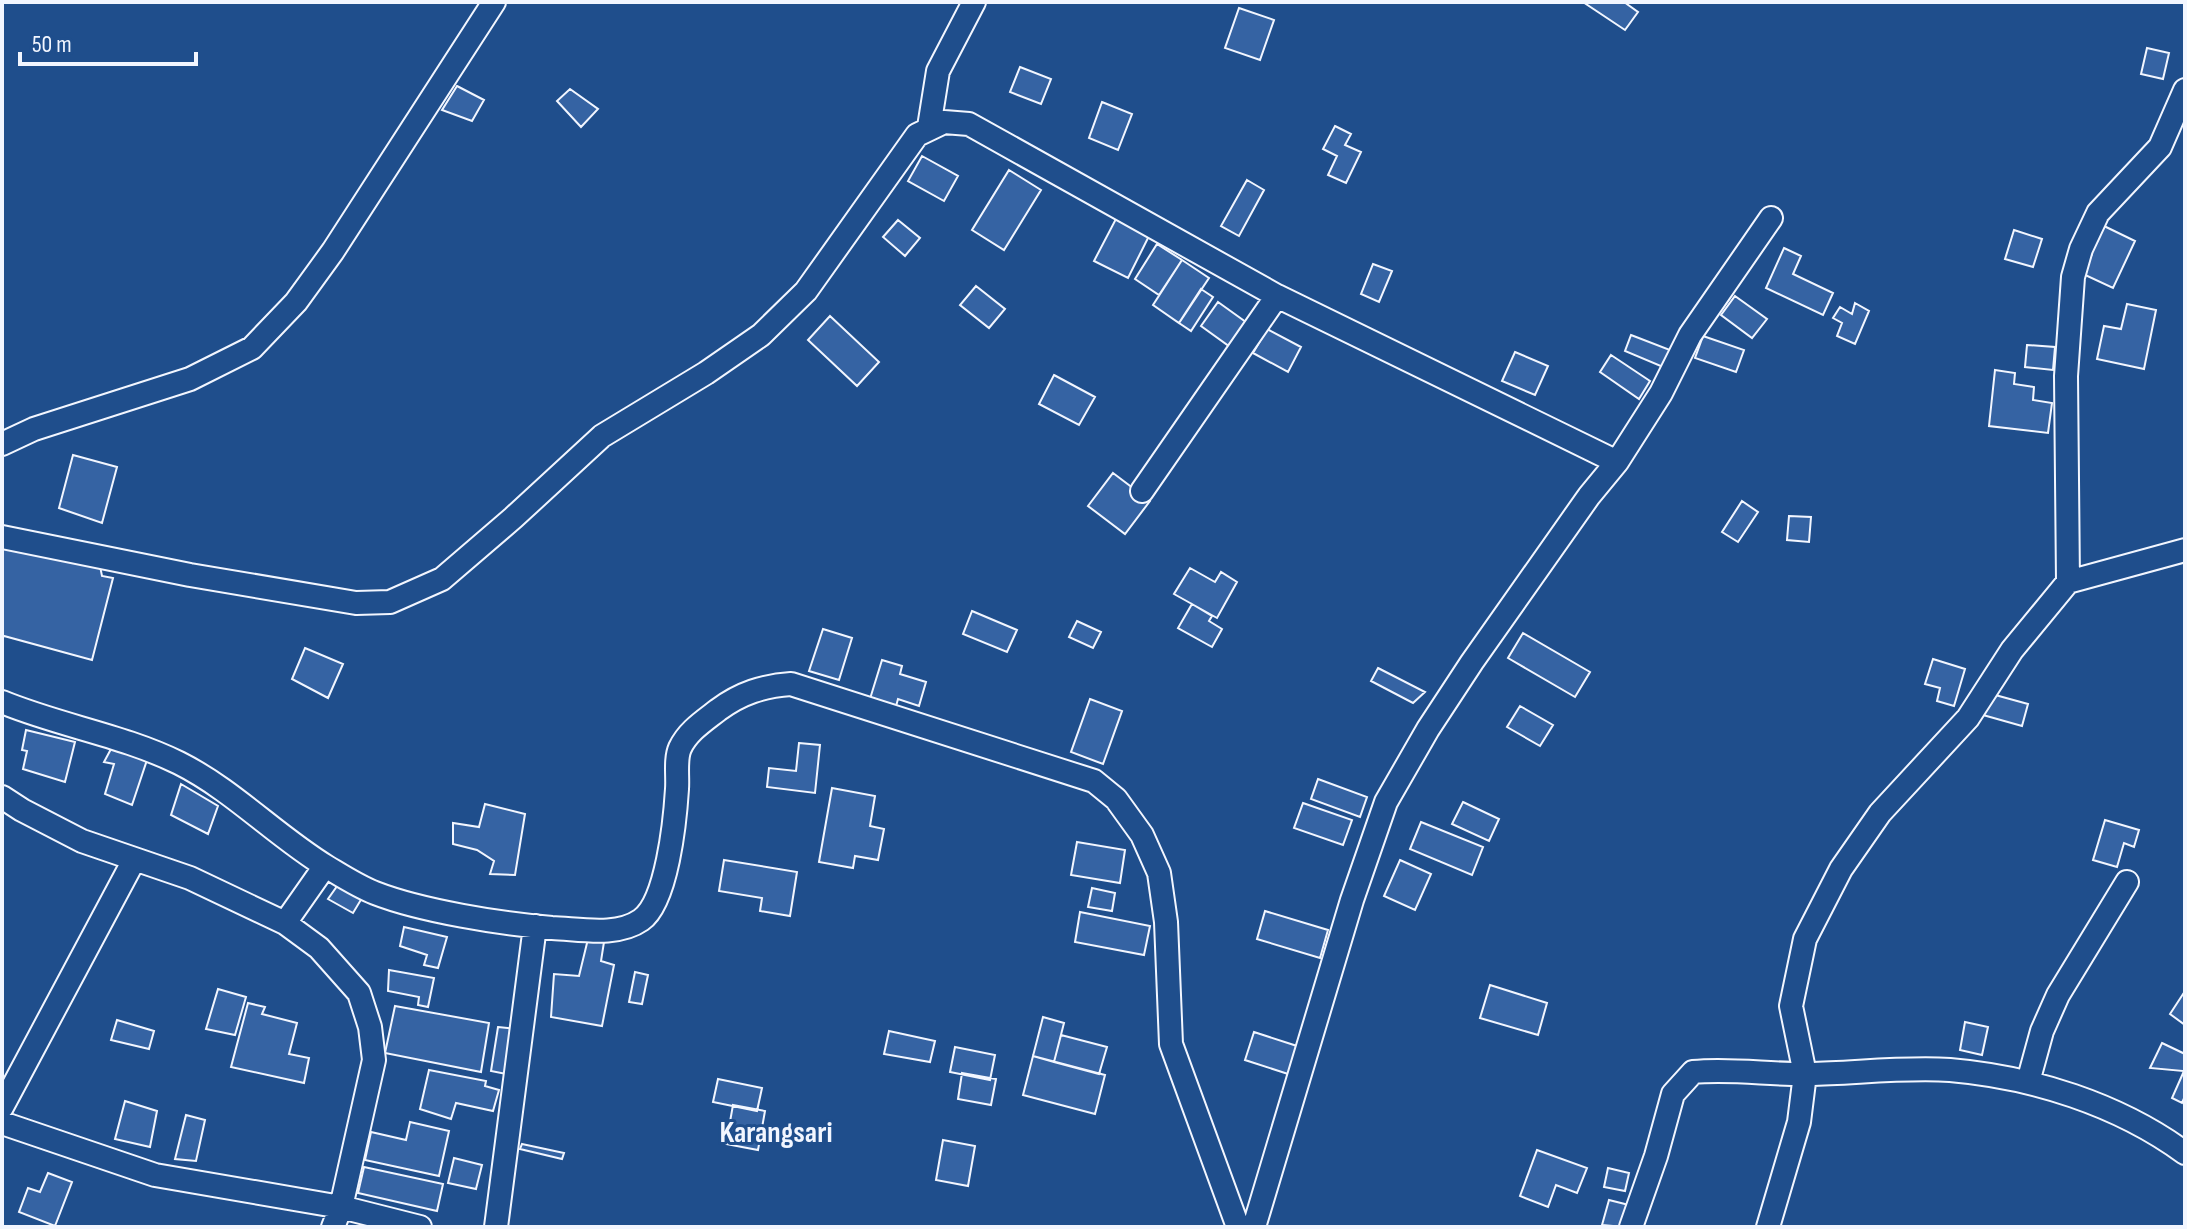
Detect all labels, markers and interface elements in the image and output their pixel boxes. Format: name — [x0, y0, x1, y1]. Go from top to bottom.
scale bar — [20, 16, 196, 66]
text: 50 m — [32, 30, 72, 59]
district label: Karangsari — [719, 1115, 833, 1151]

